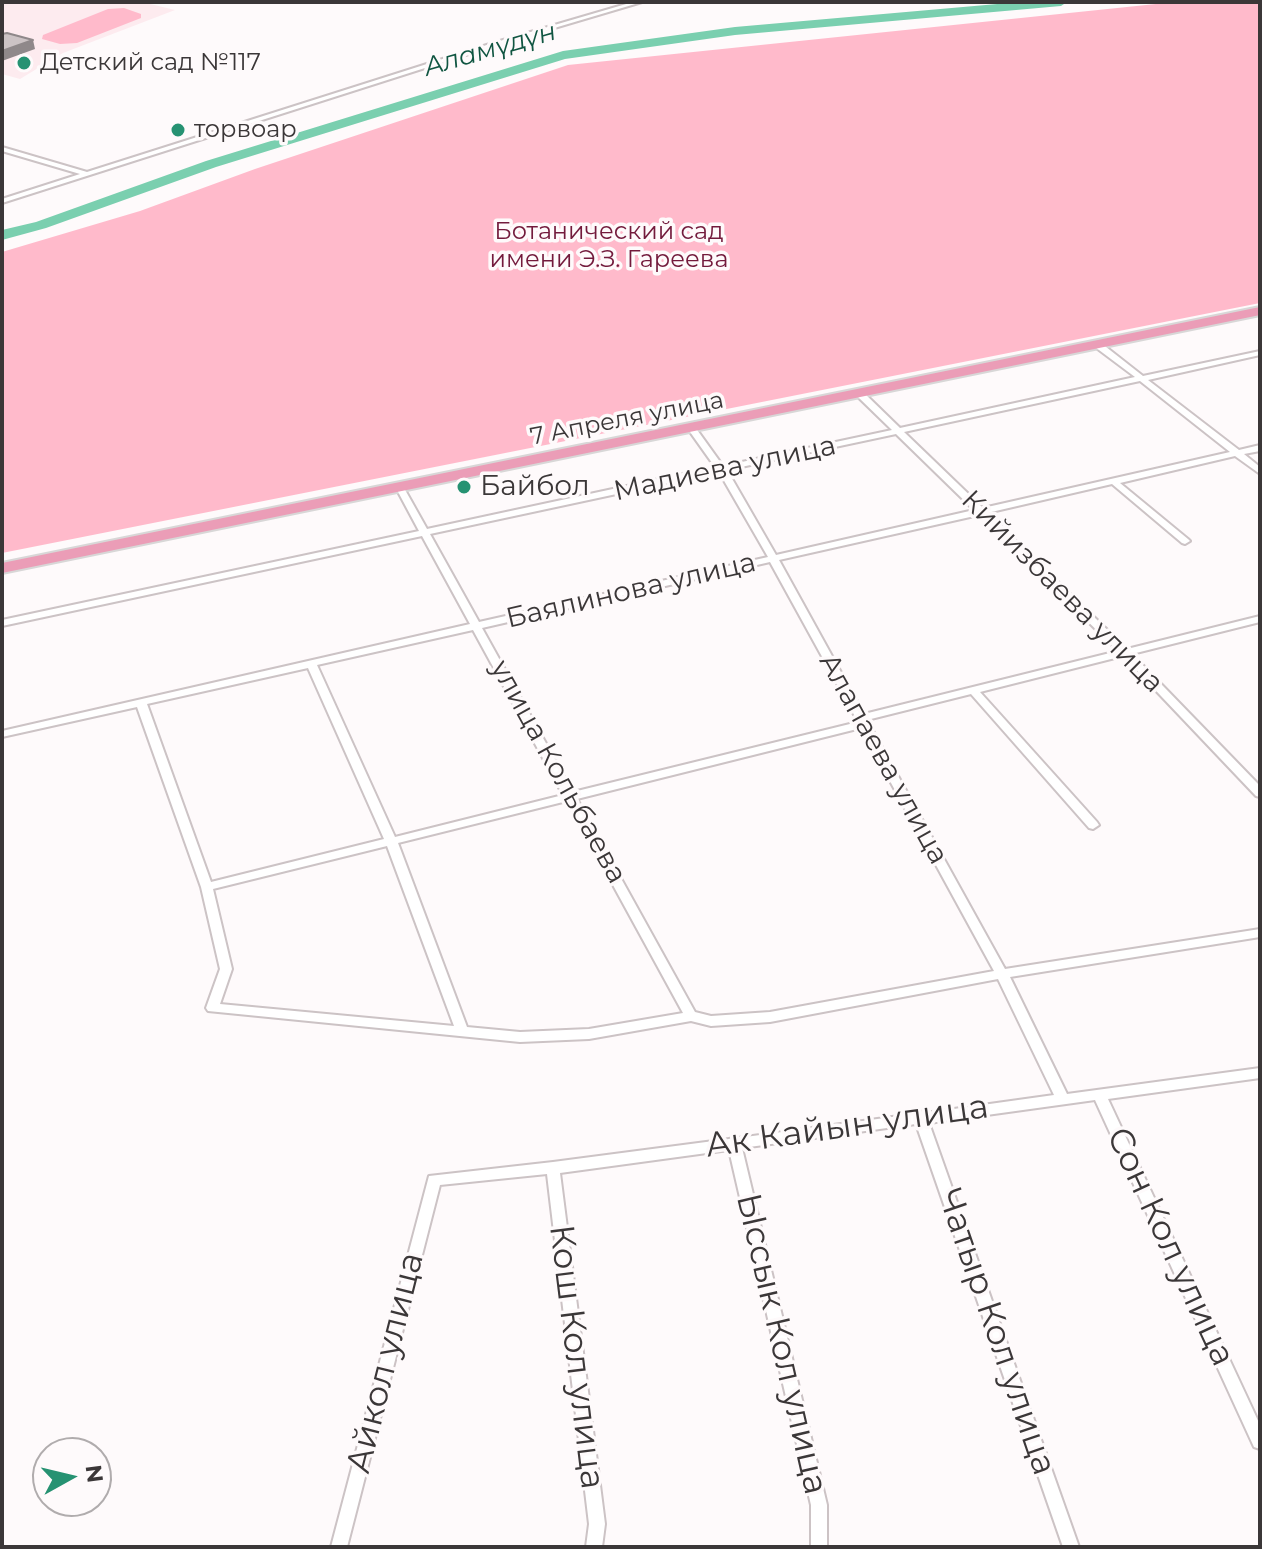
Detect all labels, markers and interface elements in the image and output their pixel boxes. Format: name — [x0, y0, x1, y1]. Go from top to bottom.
water label: Аламүдүн — [420, 16, 560, 84]
place label: Детский сад №117 — [40, 49, 261, 77]
marker: Детский сад №117 — [15, 54, 33, 72]
place label: торвоар — [194, 116, 297, 144]
marker: торвоар — [169, 121, 187, 139]
park label: Ботанический сад имени Э.З. Гареева — [490, 218, 728, 274]
street label: 7 Апреля улица — [528, 386, 726, 452]
street label: Мадиева улица — [611, 429, 839, 509]
place label: Байбол — [480, 470, 590, 504]
marker: Байбол — [455, 478, 473, 496]
street label: Кийизбаева улица — [954, 484, 1170, 700]
street label: Баялинова улица — [503, 546, 759, 636]
street label: Алапаева улица — [811, 648, 955, 870]
street label: улица Кольбаева — [483, 654, 633, 890]
street label: Ак Кайын улица — [703, 1087, 991, 1167]
street label: Сон Кол улица — [1097, 1121, 1243, 1373]
street label: Чатыр Кол улица — [928, 1184, 1064, 1480]
street label: Ыссык Кол улица — [727, 1190, 835, 1498]
street label: Кош Кол улица — [540, 1223, 612, 1491]
street label: Айкол улица — [339, 1248, 433, 1478]
north arrow — [32, 1437, 112, 1517]
text: N — [80, 1463, 109, 1485]

